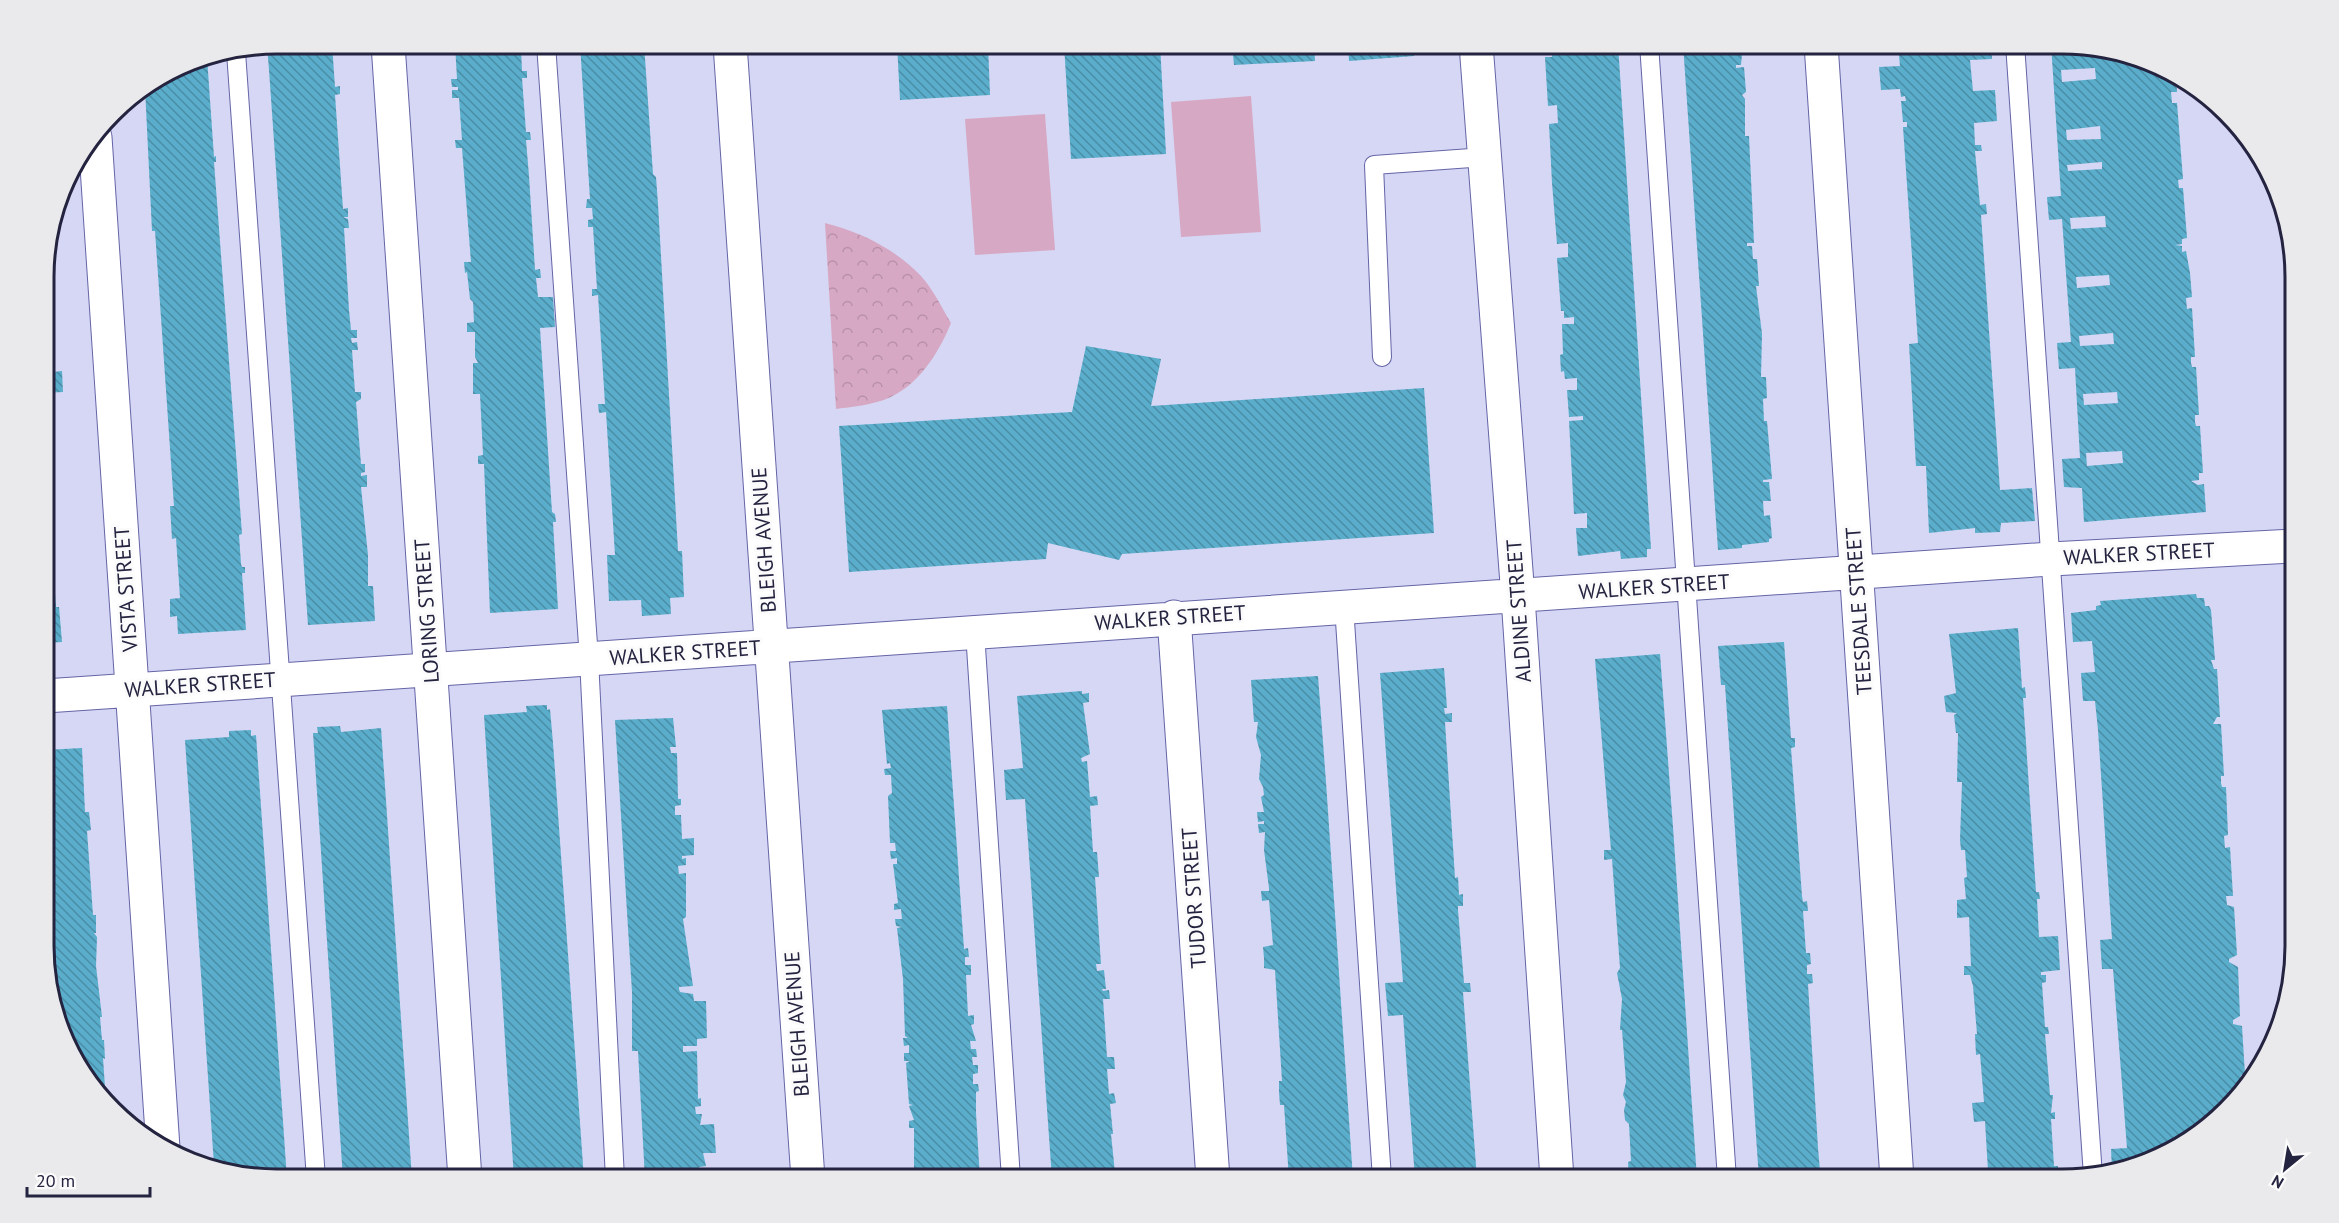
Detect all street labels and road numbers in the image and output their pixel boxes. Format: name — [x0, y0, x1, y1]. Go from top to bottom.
street label: BLEIGH AVENUE — [745, 466, 782, 614]
street label: VISTA STREET — [108, 525, 143, 654]
street label: TEESDALE STREET — [1839, 526, 1878, 696]
street label: WALKER STREET — [2063, 536, 2216, 571]
street label: LORING STREET — [408, 538, 445, 684]
street label: ALDINE STREET — [1500, 538, 1537, 684]
street label: WALKER STREET — [1577, 568, 1731, 605]
street label: WALKER STREET — [1093, 599, 1247, 636]
street label: WALKER STREET — [608, 634, 762, 671]
street label: WALKER STREET — [123, 666, 277, 703]
street label: TUDOR STREET — [1175, 826, 1212, 969]
street label: BLEIGH AVENUE — [778, 950, 815, 1098]

